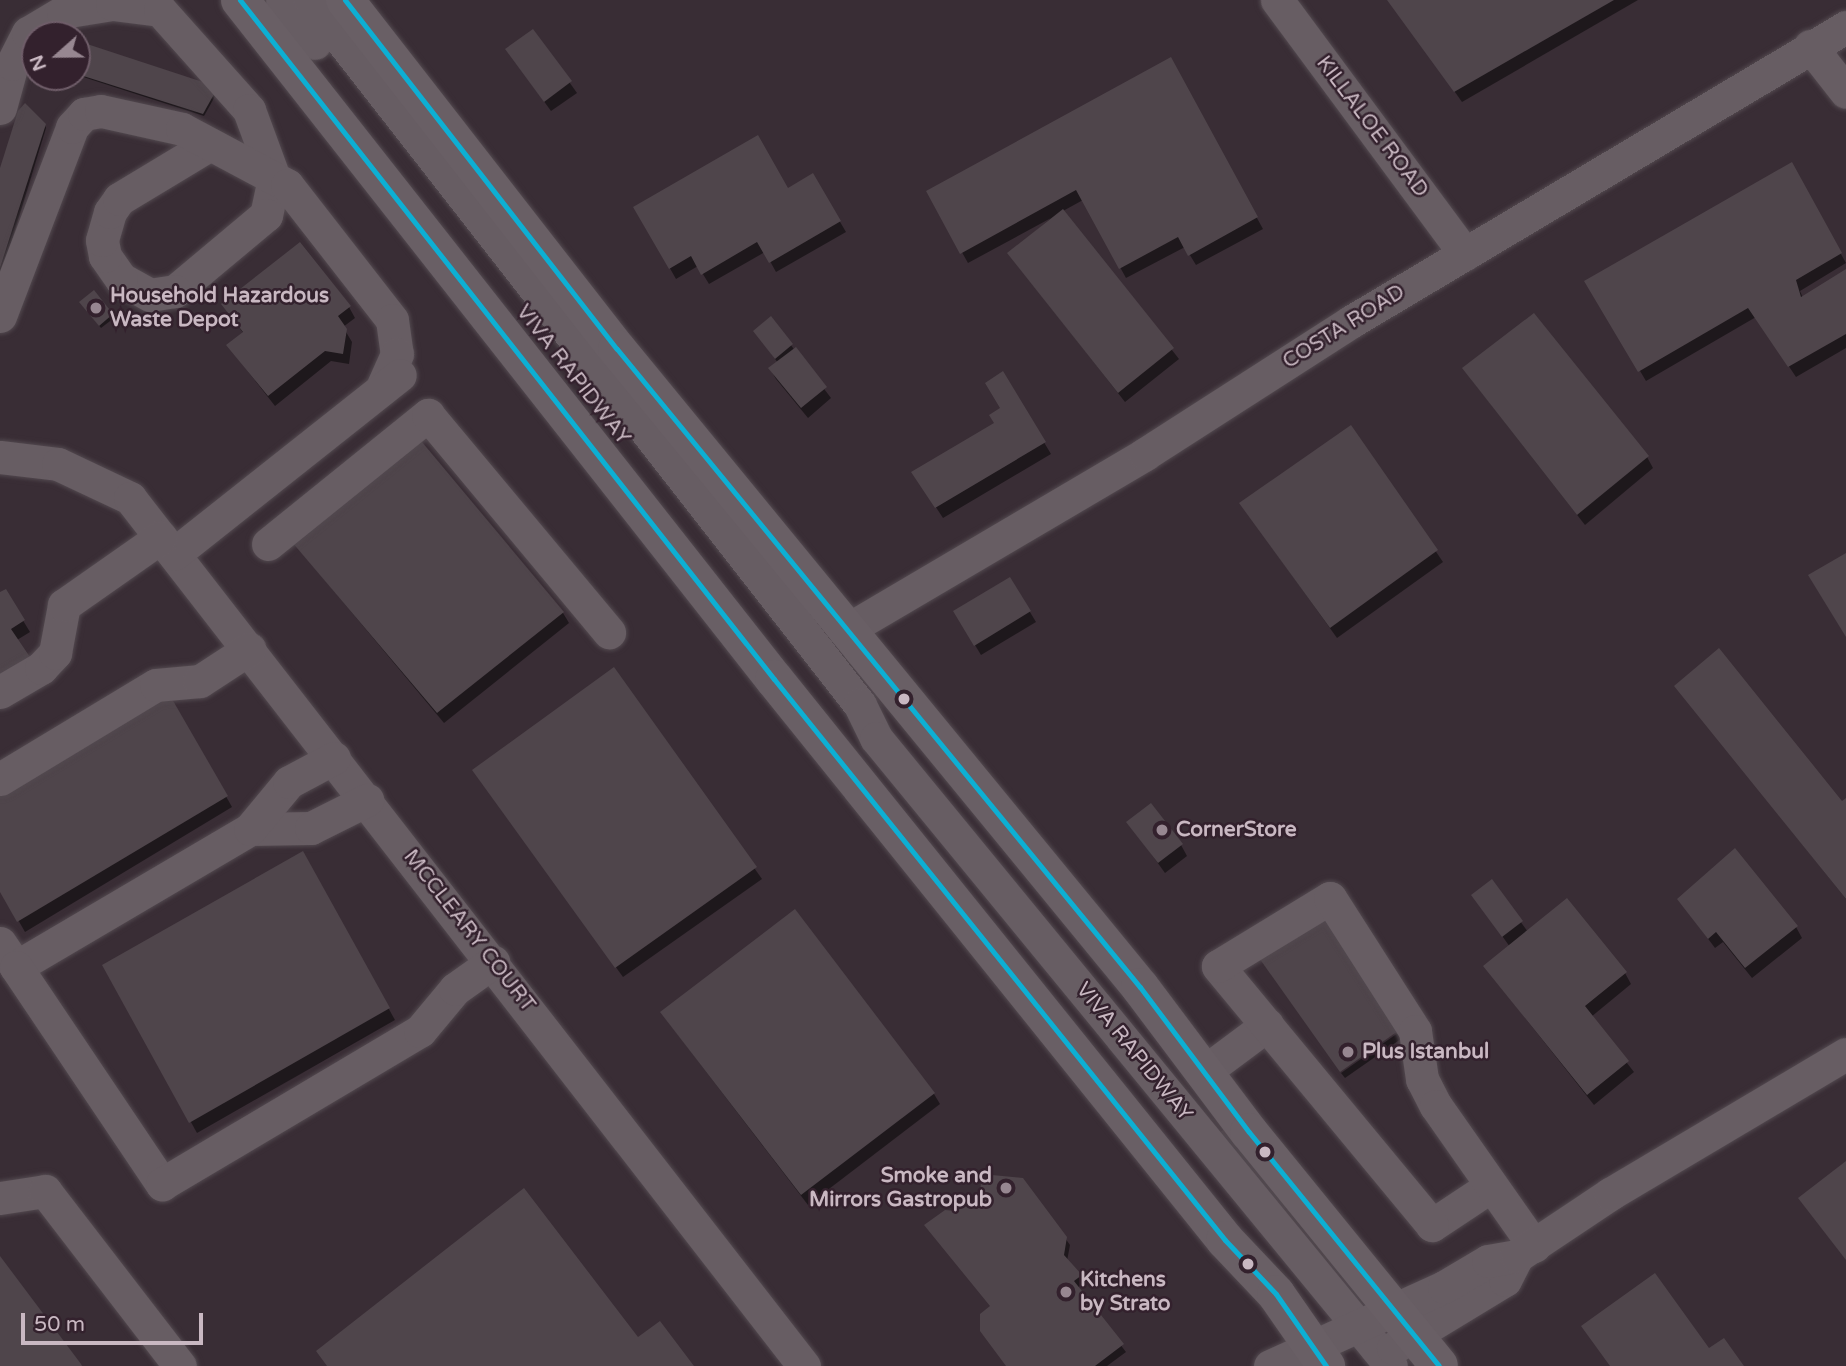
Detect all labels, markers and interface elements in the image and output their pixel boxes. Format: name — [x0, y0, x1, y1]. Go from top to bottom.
north arrow — [21, 21, 91, 91]
street label: KILLALOE ROAD — [1311, 51, 1433, 203]
text: N — [25, 52, 51, 74]
street label: COSTA ROAD — [1278, 279, 1410, 375]
place label: Household Hazardous Waste Depot — [110, 283, 329, 333]
marker: Household Hazardous Waste Depot — [88, 300, 104, 316]
street label: VIVA RAPIDWAY — [510, 300, 636, 450]
unlabelled marker — [897, 692, 911, 706]
place label: CornerStore — [1176, 817, 1297, 843]
marker: CornerStore — [1154, 822, 1170, 838]
street label: MCCLEARY COURT — [398, 845, 540, 1017]
street label: VIVA RAPIDWAY — [1070, 978, 1198, 1126]
place label: Plus Istanbul — [1362, 1039, 1489, 1065]
marker: Plus Istanbul — [1340, 1044, 1356, 1060]
unlabelled marker — [1258, 1145, 1272, 1159]
place label: Smoke and Mirrors Gastropub — [809, 1163, 992, 1213]
marker: Smoke and Mirrors Gastropub — [998, 1180, 1014, 1196]
unlabelled marker — [1241, 1257, 1255, 1271]
place label: Kitchens by Strato — [1080, 1267, 1171, 1317]
marker: Kitchens by Strato — [1058, 1284, 1074, 1300]
scale bar — [24, 1300, 206, 1344]
text: 50 m — [34, 1312, 85, 1337]

